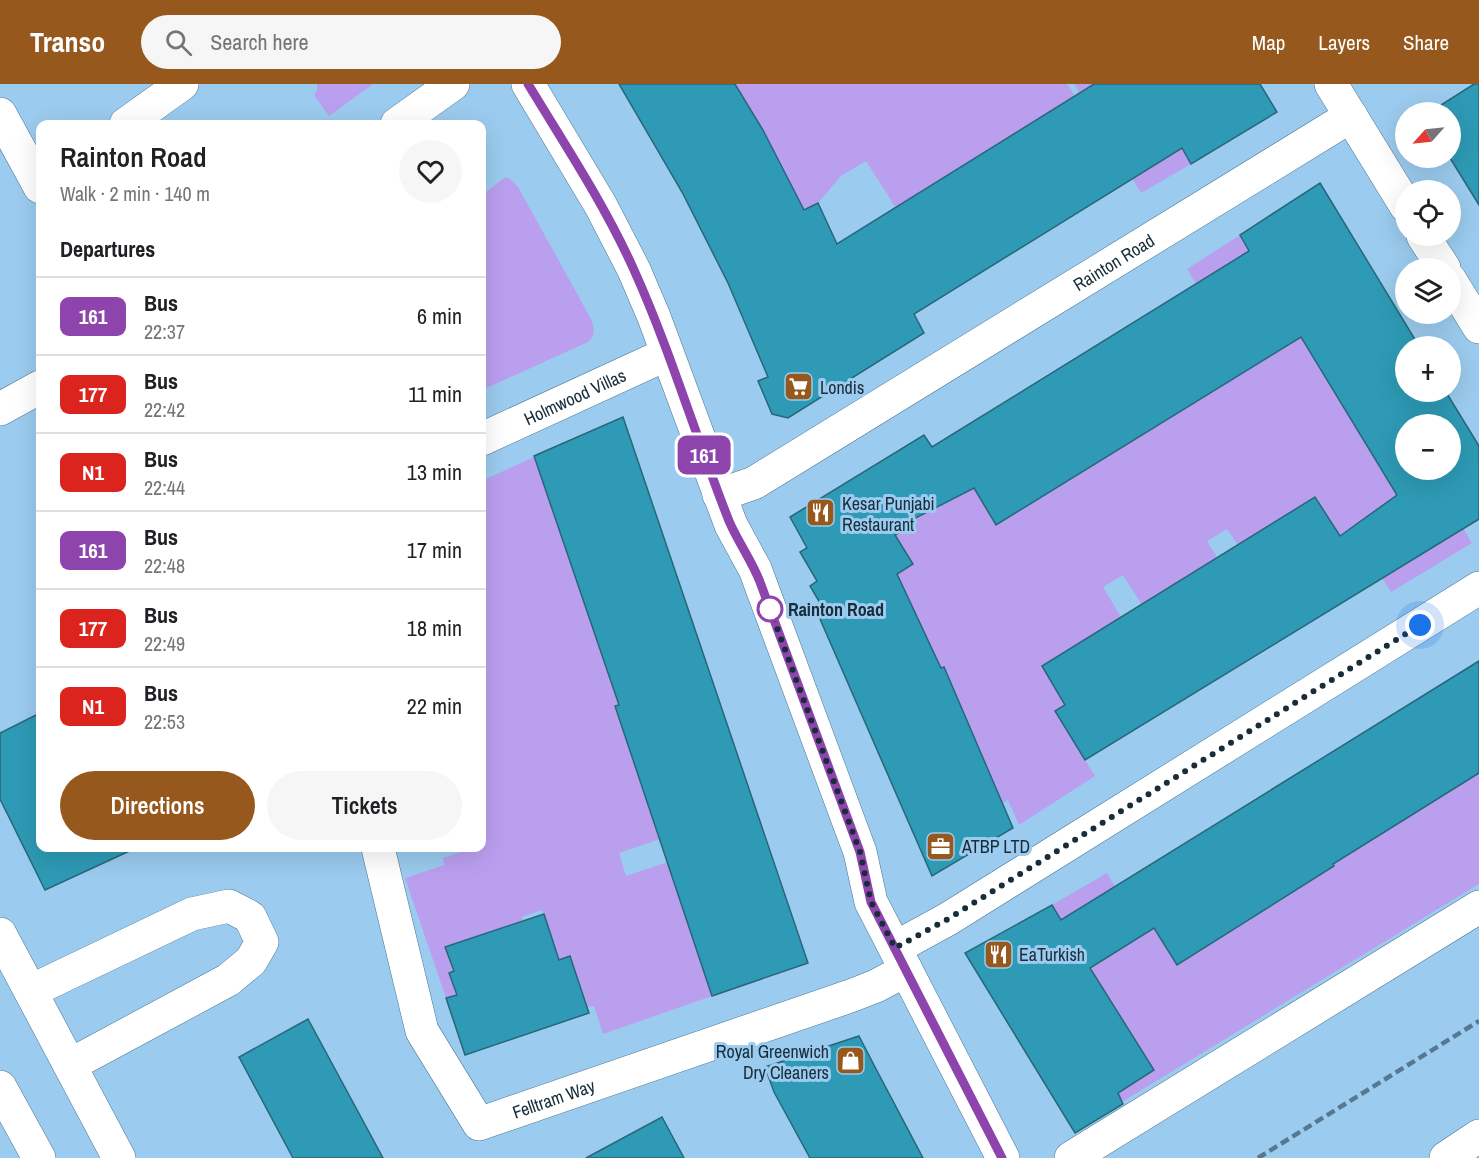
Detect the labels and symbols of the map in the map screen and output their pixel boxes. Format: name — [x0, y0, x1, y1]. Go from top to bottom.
north arrow — [1395, 102, 1461, 168]
street label: Rainton Road — [1068, 227, 1159, 297]
street label: Holmwood Villas — [520, 362, 630, 431]
supermarket icon: Londis — [783, 371, 815, 403]
place label: Londis — [820, 375, 864, 400]
line badge: 161 — [670, 436, 738, 475]
place label: Kesar Punjabi Restaurant — [842, 491, 935, 537]
restaurant icon: Kesar Punjabi Restaurant — [805, 497, 837, 529]
marker: Rainton Road — [757, 596, 783, 622]
place label: Rainton Road — [788, 597, 884, 622]
your location — [1405, 610, 1435, 640]
office icon: ATBP LTD — [925, 830, 957, 862]
place label: ATBP LTD — [961, 834, 1030, 859]
restaurant icon: EaTurkish — [982, 938, 1014, 970]
place label: EaTurkish — [1019, 942, 1085, 967]
place label: Royal Greenwich Dry Cleaners — [716, 1039, 829, 1085]
shop icon: Royal Greenwich Dry Cleaners — [834, 1045, 866, 1077]
street label: Felltram Way — [509, 1072, 599, 1124]

